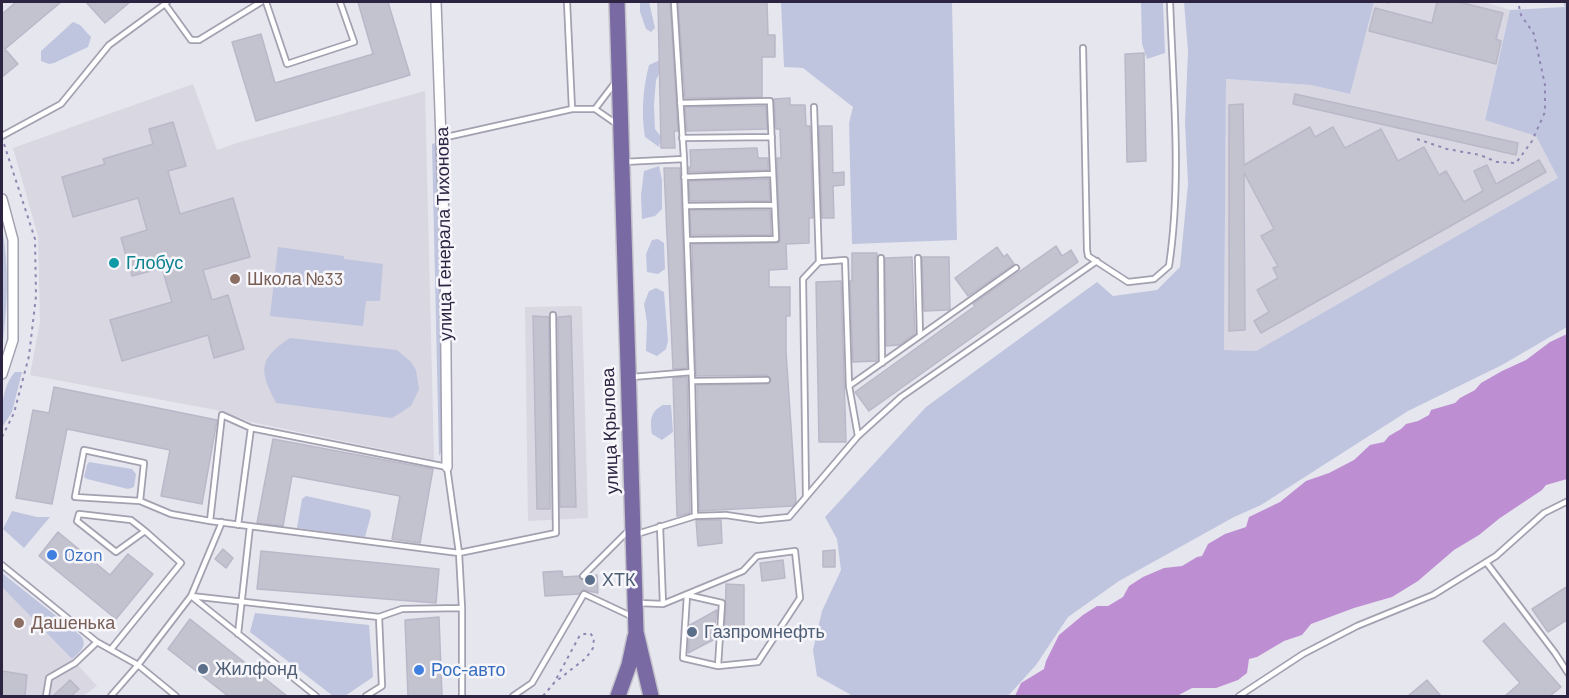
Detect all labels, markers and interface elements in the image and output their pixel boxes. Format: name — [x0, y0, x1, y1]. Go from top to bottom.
street label: улица Генерала Тихонова — [431, 127, 457, 341]
place label: Глобус — [126, 252, 183, 274]
marker: Глобус — [107, 256, 121, 270]
place label: Школа №33 — [247, 268, 343, 290]
marker: Школа №33 — [228, 272, 242, 286]
street label: улица Крылова — [597, 367, 623, 495]
place label: Ozon — [64, 544, 103, 566]
marker: Ozon — [45, 548, 59, 562]
place label: ХТК — [602, 569, 635, 591]
marker: ХТК — [583, 573, 597, 587]
place label: Дашенька — [31, 612, 115, 634]
marker: Дашенька — [12, 616, 26, 630]
place label: Газпромнефть — [704, 621, 825, 643]
marker: Газпромнефть — [685, 625, 699, 639]
place label: Жилфонд — [215, 658, 297, 680]
place label: Рос-авто — [431, 659, 506, 681]
marker: Жилфонд — [196, 662, 210, 676]
marker: Рос-авто — [412, 663, 426, 677]

